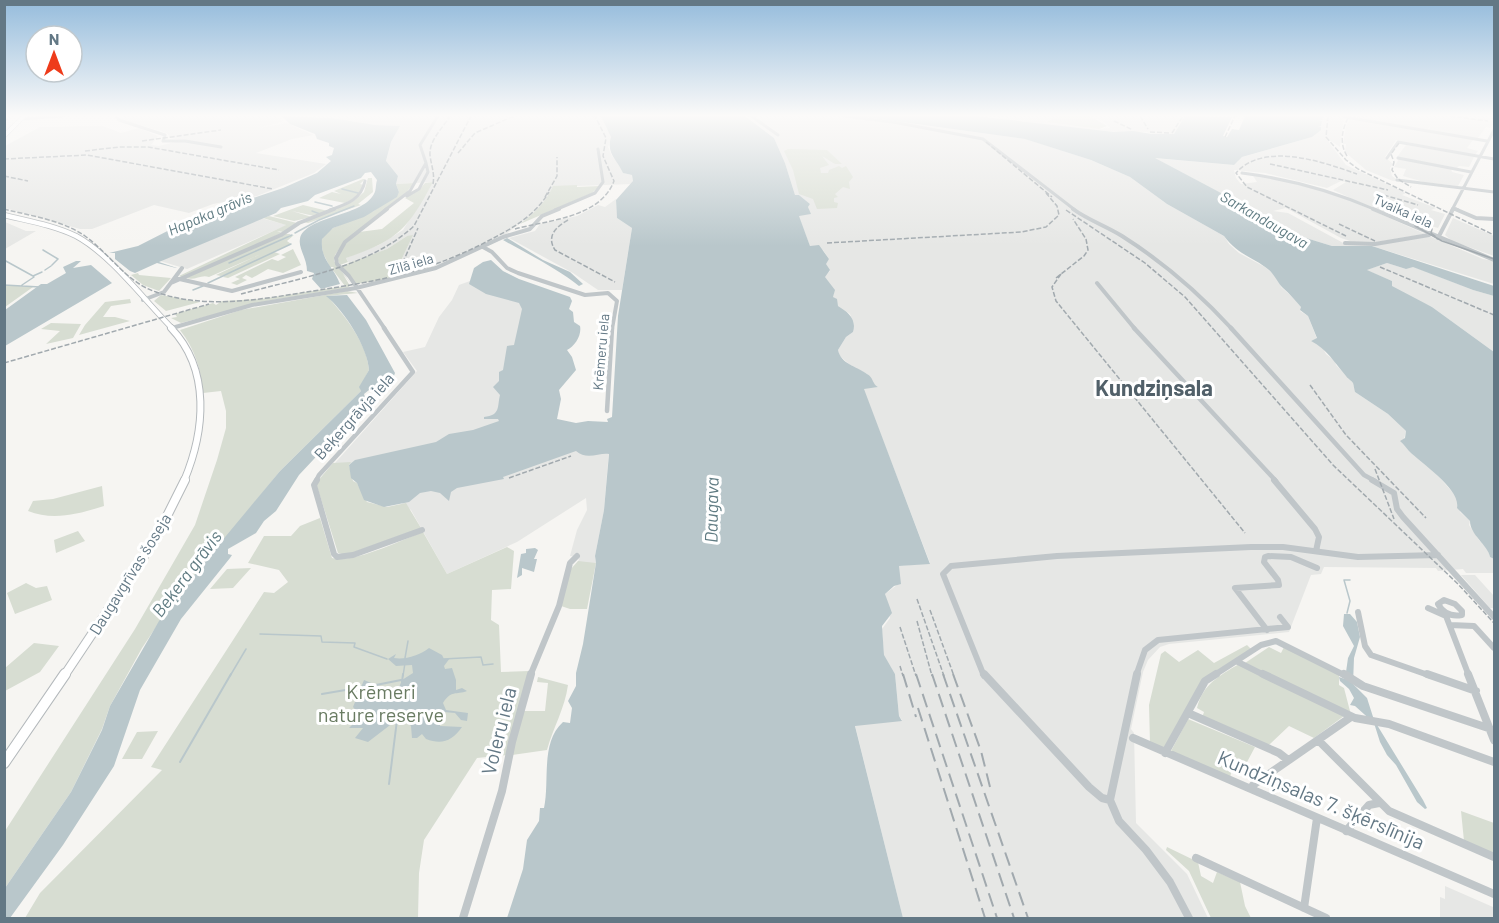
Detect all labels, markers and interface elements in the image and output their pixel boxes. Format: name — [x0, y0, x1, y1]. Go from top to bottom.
north arrow — [24, 24, 84, 84]
text: N — [49, 29, 59, 48]
water label: Hapaka grāvis — [165, 187, 254, 239]
water label: Sarkandaugava — [1217, 187, 1312, 252]
street label: Tvaika iela — [1371, 190, 1435, 231]
street label: Zilā iela — [386, 249, 435, 278]
street label: Krēmeru iela — [589, 313, 612, 391]
street label: Beķergrāvja iela — [310, 368, 398, 463]
district label: Kundziņsala — [1095, 374, 1213, 400]
water label: Daugava — [699, 477, 723, 543]
street label: Daugavgrīvas šoseja — [85, 510, 175, 638]
water label: Beķera grāvis — [147, 526, 226, 621]
park label: Krēmeri nature reserve — [318, 679, 444, 726]
street label: Voleru iela — [476, 684, 521, 777]
street label: Kundziņsalas 7. šķērslīnija — [1214, 745, 1428, 854]

